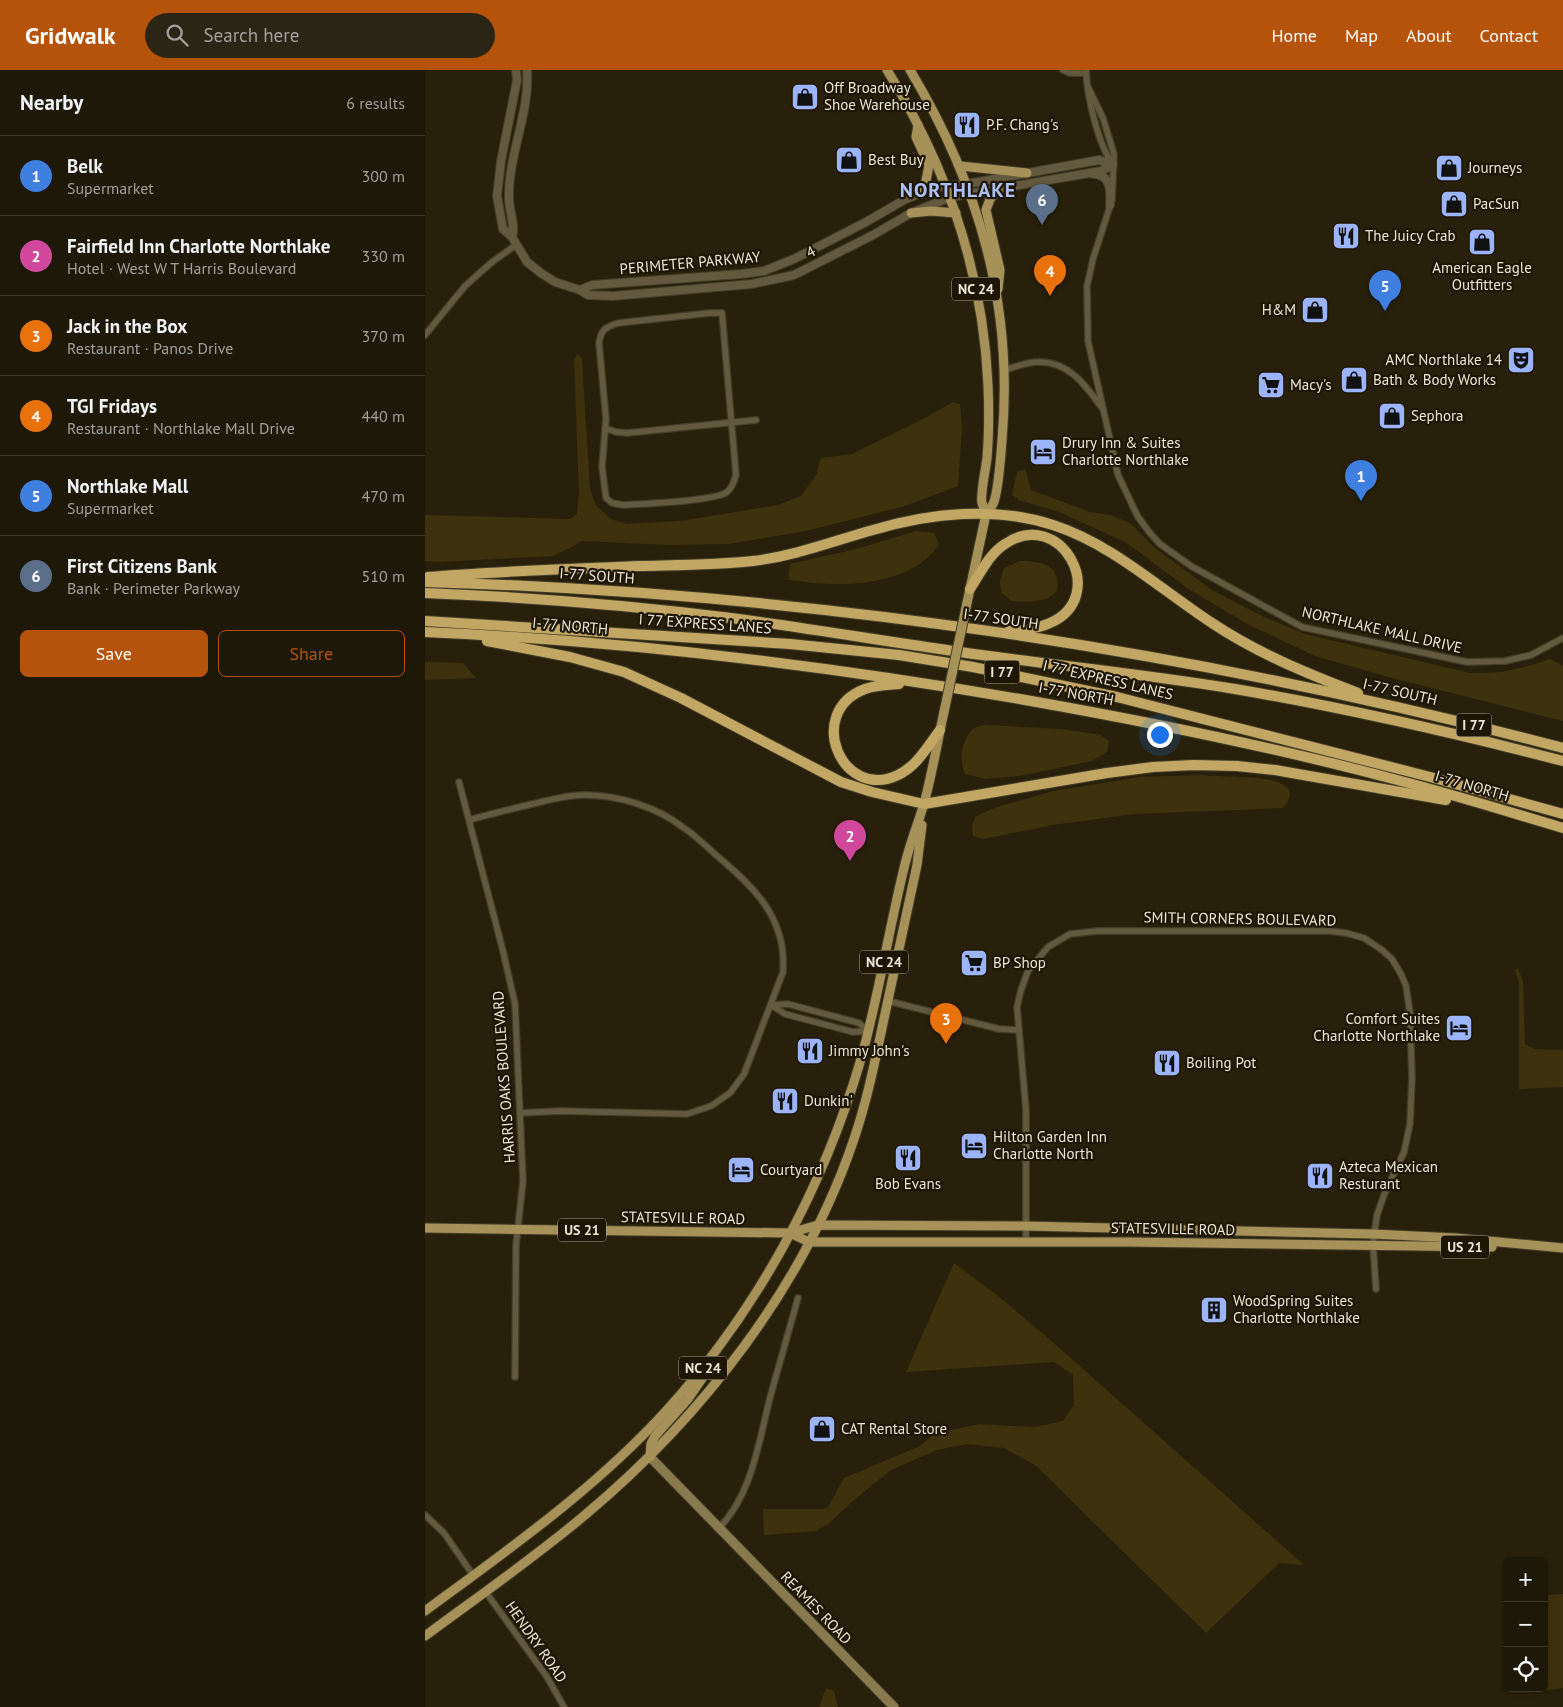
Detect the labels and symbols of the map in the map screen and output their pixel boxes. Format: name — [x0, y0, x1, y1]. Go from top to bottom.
place label: Off Broadway Shoe Warehouse — [824, 78, 930, 114]
shop icon: Off Broadway Shoe Warehouse — [790, 82, 820, 112]
restaurant icon: P.F. Chang's — [952, 110, 982, 140]
place label: P.F. Chang's — [986, 115, 1059, 134]
shop icon: Best Buy — [834, 145, 864, 175]
place label: Best Buy — [868, 150, 924, 169]
shop icon: Journeys — [1434, 153, 1464, 183]
place label: Journeys — [1467, 158, 1522, 177]
district label: NORTHLAKE — [900, 177, 1016, 203]
pin: 6 — [1026, 184, 1058, 225]
shop icon: PacSun — [1439, 189, 1469, 219]
place label: PacSun — [1473, 194, 1519, 213]
restaurant icon: The Juicy Crab — [1331, 221, 1361, 251]
place label: The Juicy Crab — [1365, 226, 1456, 245]
shop icon: American Eagle Outfitters — [1467, 227, 1497, 257]
street label: 4 — [803, 241, 819, 262]
street label: PERIMETER PARKWAY — [619, 247, 762, 278]
pin: 4 — [1034, 255, 1066, 296]
place label: American Eagle Outfitters — [1432, 258, 1532, 294]
pin: 5 — [1369, 270, 1401, 311]
road number: NC 24 — [952, 278, 1000, 300]
shop icon: H&M — [1300, 295, 1330, 325]
place label: H&M — [1262, 300, 1296, 319]
theatre icon: AMC Northlake 14 — [1506, 345, 1536, 375]
place label: AMC Northlake 14 — [1386, 350, 1502, 369]
shop icon: Bath & Body Works — [1339, 365, 1369, 395]
supermarket icon: Macy's — [1256, 370, 1286, 400]
place label: Bath & Body Works — [1373, 370, 1496, 389]
place label: Macy's — [1290, 375, 1332, 394]
shop icon: Sephora — [1377, 401, 1407, 431]
place label: Sephora — [1411, 406, 1464, 425]
place label: Drury Inn & Suites Charlotte Northlake — [1062, 433, 1189, 469]
hotel icon: Drury Inn & Suites Charlotte Northlake — [1028, 437, 1058, 467]
pin: 1 — [1345, 460, 1377, 501]
street label: I-77 SOUTH — [559, 563, 635, 588]
street label: NORTHLAKE MALL DRIVE — [1300, 602, 1464, 657]
street label: I-77 SOUTH — [962, 604, 1040, 633]
street label: I 77 EXPRESS LANES — [638, 609, 772, 638]
street label: I-77 NORTH — [531, 613, 609, 638]
street label: I 77 EXPRESS LANES — [1041, 655, 1175, 704]
road number: I 77 — [985, 660, 1019, 684]
street label: I-77 SOUTH — [1361, 674, 1439, 709]
street label: I-77 NORTH — [1037, 678, 1115, 709]
road number: I 77 — [1457, 714, 1491, 736]
your location — [1147, 722, 1173, 748]
street label: I-77 NORTH — [1433, 766, 1511, 805]
pin: 2 — [834, 820, 866, 861]
street label: SMITH CORNERS BOULEVARD — [1143, 907, 1337, 930]
supermarket icon: BP Shop — [959, 948, 989, 978]
road number: NC 24 — [860, 950, 908, 974]
place label: BP Shop — [993, 953, 1046, 972]
street label: HARRIS OAKS BOULEVARD — [488, 990, 519, 1164]
pin: 3 — [930, 1003, 962, 1044]
place label: Comfort Suites Charlotte Northlake — [1313, 1009, 1440, 1045]
hotel icon: Comfort Suites Charlotte Northlake — [1444, 1013, 1474, 1043]
restaurant icon: Jimmy John's — [795, 1036, 825, 1066]
place label: Jimmy John's — [828, 1041, 910, 1060]
restaurant icon: Boiling Pot — [1152, 1048, 1182, 1078]
place label: Boiling Pot — [1186, 1053, 1256, 1072]
restaurant icon: Dunkin' — [770, 1086, 800, 1116]
place label: Dunkin' — [804, 1091, 853, 1110]
place label: Hilton Garden Inn Charlotte North — [993, 1127, 1107, 1163]
hotel icon: Hilton Garden Inn Charlotte North — [959, 1131, 989, 1161]
restaurant icon: Bob Evans — [893, 1143, 923, 1173]
hotel icon: Courtyard — [726, 1155, 756, 1185]
place label: Azteca Mexican Resturant — [1339, 1157, 1438, 1193]
place label: Courtyard — [760, 1160, 822, 1179]
restaurant icon: Azteca Mexican Resturant — [1305, 1161, 1335, 1191]
place label: Bob Evans — [875, 1174, 941, 1193]
street label: STATESVILLE ROAD — [621, 1207, 745, 1228]
road number: US 21 — [558, 1218, 606, 1242]
street label: STATESVILLE ROAD — [1111, 1218, 1235, 1239]
road number: US 21 — [1441, 1236, 1489, 1258]
place label: WoodSpring Suites Charlotte Northlake — [1233, 1291, 1360, 1327]
building icon: WoodSpring Suites Charlotte Northlake — [1199, 1295, 1229, 1325]
road number: NC 24 — [679, 1356, 727, 1380]
shop icon: CAT Rental Store — [807, 1414, 837, 1444]
place label: CAT Rental Store — [841, 1419, 947, 1438]
street label: REAMES ROAD — [777, 1567, 856, 1648]
street label: HENDRY ROAD — [501, 1597, 571, 1686]

